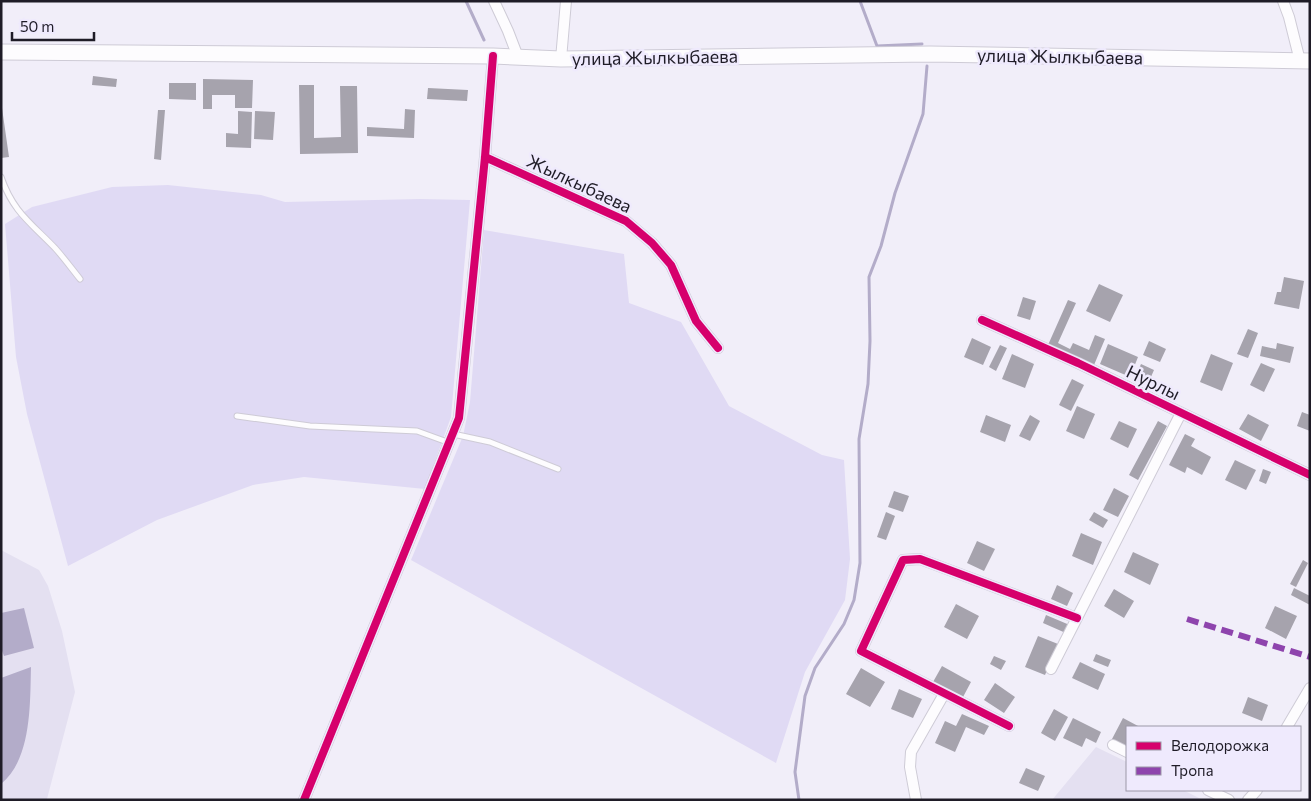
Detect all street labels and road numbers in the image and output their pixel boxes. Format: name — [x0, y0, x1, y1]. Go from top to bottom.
street label: улица Жылкыбаева — [977, 44, 1143, 68]
street label: улица Жылкыбаева — [572, 45, 738, 69]
street label: Жылкыбаева — [523, 149, 635, 217]
street label: Нурлы — [1123, 360, 1184, 404]

